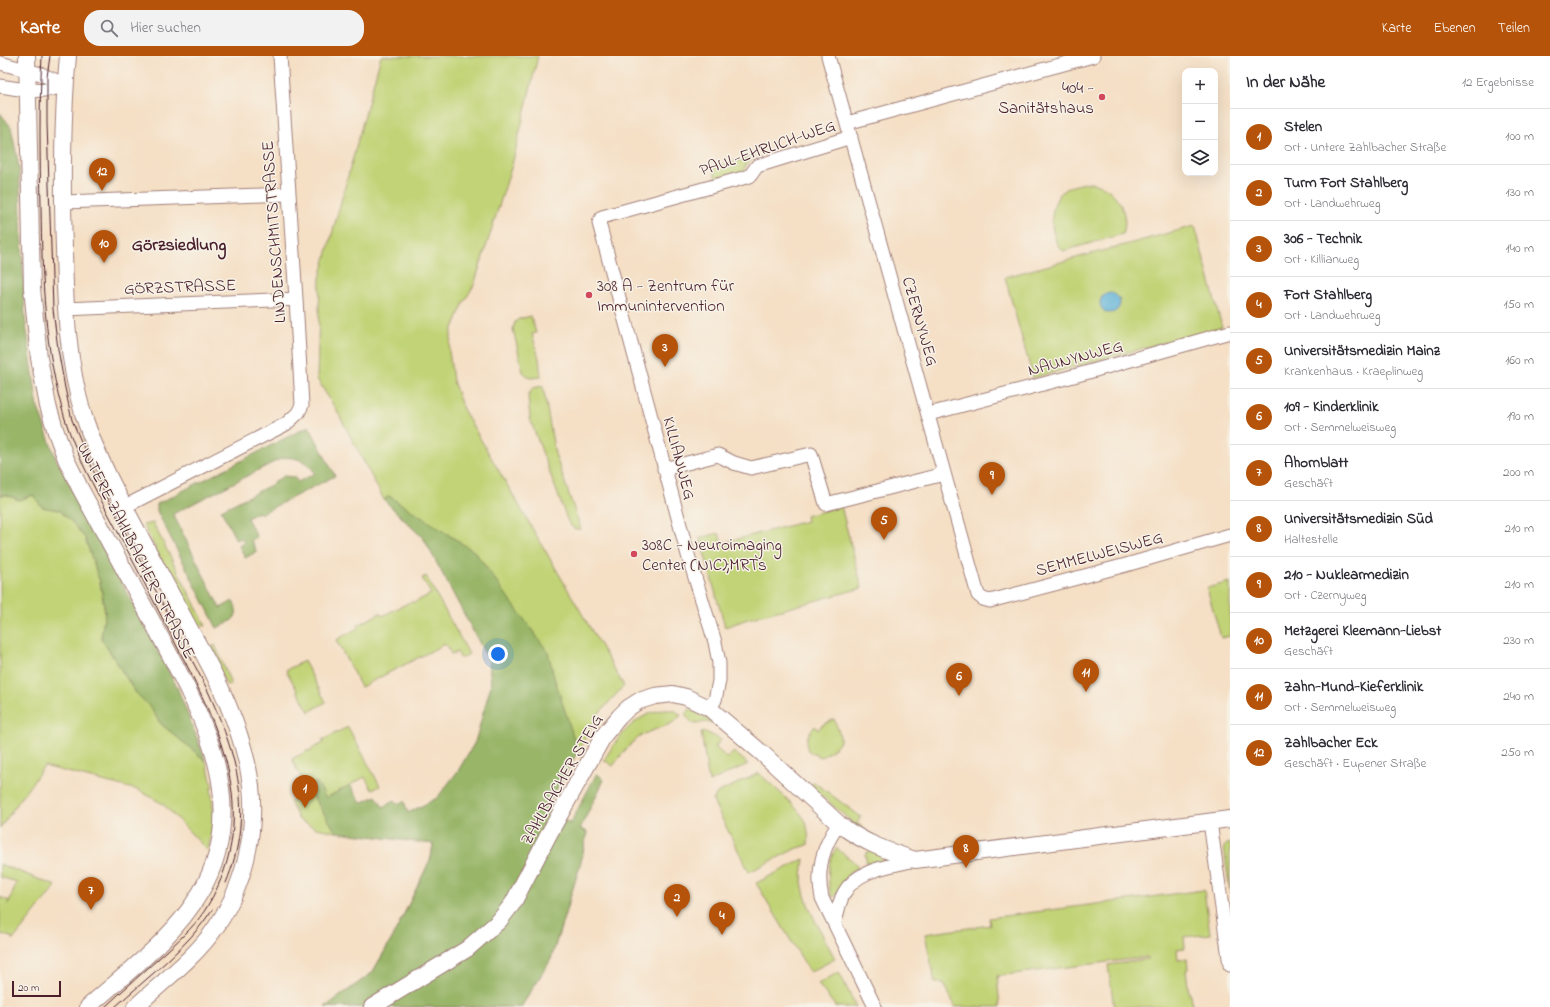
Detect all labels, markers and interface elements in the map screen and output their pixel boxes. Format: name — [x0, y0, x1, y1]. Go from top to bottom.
search box — [84, 10, 364, 46]
text: Karte — [20, 15, 60, 42]
icon: search — [98, 17, 120, 39]
text: Hier suchen — [130, 17, 201, 39]
text: Karte — [1382, 18, 1411, 39]
text: Ebenen — [1433, 18, 1476, 39]
text: Teilen — [1498, 18, 1530, 39]
map controls — [1182, 68, 1218, 176]
button: + — [1182, 68, 1218, 104]
text: In der Nähe — [1246, 70, 1325, 95]
text: 12 Ergebnisse — [1462, 73, 1534, 92]
place label: 404 - Sanitätshaus — [998, 76, 1094, 121]
marker: 404 - Sanitätshaus — [1097, 92, 1107, 102]
button: − — [1182, 104, 1218, 140]
street label: PAUL-EHRLICH-WEG — [696, 113, 839, 183]
text: Stelen — [1284, 116, 1322, 138]
text: 1 — [1257, 127, 1261, 146]
text: 100 m — [1505, 127, 1534, 146]
text: Ort · Untere Zahlbacher Straße — [1284, 138, 1446, 157]
street label: LINDENSCHMITSTRASSE — [256, 140, 293, 324]
button: layers — [1182, 140, 1218, 176]
pin: 12 — [89, 158, 115, 191]
text: Turm Fort Stahlberg — [1284, 172, 1408, 194]
text: 2 — [1256, 183, 1262, 202]
text: 130 m — [1506, 183, 1534, 202]
text: Ort · Landwehrweg — [1284, 194, 1381, 213]
text: 306 - Technik — [1284, 228, 1362, 250]
pin: 10 — [91, 230, 117, 263]
district label: Görzsiedlung — [132, 233, 226, 260]
text: 3 — [1256, 239, 1262, 258]
text: 140 m — [1506, 239, 1534, 258]
text: Ort · Killianweg — [1284, 250, 1359, 269]
street label: GÖRZSTRASSE — [124, 273, 236, 302]
place label: 308 A - Zentrum für Immunintervention — [597, 274, 735, 319]
street label: CZERNYWEG — [895, 274, 944, 369]
text: Fort Stahlberg — [1284, 284, 1372, 306]
marker: 308 A - Zentrum für Immunintervention — [584, 290, 594, 300]
text: 4 — [1256, 295, 1262, 314]
text: 150 m — [1503, 295, 1534, 314]
text: Ort · Landwehrweg — [1284, 306, 1381, 325]
pin: 3 — [652, 334, 678, 367]
street label: NAUNYNWEG — [1025, 334, 1126, 383]
text: Universitätsmedizin Mainz — [1284, 340, 1440, 362]
text: 5 — [1255, 351, 1263, 370]
text: 160 m — [1505, 351, 1534, 370]
text: Krankenhaus · Kraeplinweg — [1284, 362, 1423, 381]
text: 109 - Kinderklinik — [1284, 396, 1379, 418]
text: 6 — [1256, 407, 1262, 426]
text: 190 m — [1507, 407, 1534, 426]
street label: KILLIANWEG — [655, 414, 702, 503]
text: Ort · Semmelweisweg — [1284, 418, 1396, 437]
street label: UNTERE ZAHLBACHER STRASSE — [70, 438, 201, 663]
text: Ahornblatt — [1284, 452, 1348, 474]
pin: 9 — [979, 462, 1005, 495]
text: 7 — [1256, 463, 1262, 482]
text: 200 m — [1503, 463, 1534, 482]
text: Geschäft — [1284, 474, 1333, 493]
pin: 5 — [871, 507, 897, 540]
text: Universitätsmedizin Süd — [1284, 508, 1433, 530]
text: 8 — [1257, 519, 1261, 538]
text: 210 m — [1504, 519, 1534, 538]
street label: SEMMELWEISWEG — [1033, 525, 1166, 583]
text: Haltestelle — [1284, 530, 1338, 549]
place label: 308C - Neuroimaging Center (NIC);MRTs — [642, 533, 782, 578]
marker: 308C - Neuroimaging Center (NIC);MRTs — [629, 549, 639, 559]
text: 210 - Nuklearmedizin — [1284, 564, 1409, 586]
text: 9 — [1257, 575, 1261, 594]
text: 210 m — [1504, 575, 1534, 594]
text: Ort · Czernyweg — [1284, 586, 1367, 605]
text: Metzgerei Kleemann-Liebst — [1284, 620, 1441, 642]
text: 10 — [1254, 631, 1264, 650]
text: 230 m — [1503, 631, 1534, 650]
text: Geschäft — [1284, 642, 1333, 661]
your location — [488, 644, 508, 664]
pin: 11 — [1073, 659, 1099, 692]
pin: 6 — [946, 663, 972, 696]
text: Zahn-Mund-Kieferklinik — [1284, 676, 1423, 698]
text: 11 — [1255, 687, 1263, 706]
text: 240 m — [1503, 687, 1534, 706]
text: Ort · Semmelweisweg — [1284, 698, 1396, 717]
street label: ZAHLBACHER STEIG — [515, 710, 610, 850]
text: Zahlbacher Eck — [1284, 732, 1378, 754]
text: 12 — [1254, 743, 1264, 762]
text: 250 m — [1501, 743, 1534, 762]
text: Geschäft · Eupener Straße — [1284, 754, 1426, 773]
pin: 1 — [292, 775, 318, 808]
pin: 8 — [953, 835, 979, 868]
pin: 7 — [78, 877, 104, 910]
pin: 2 — [664, 884, 690, 917]
pin: 4 — [709, 902, 735, 935]
scale bar — [12, 979, 61, 998]
text: 20 m — [18, 980, 40, 996]

